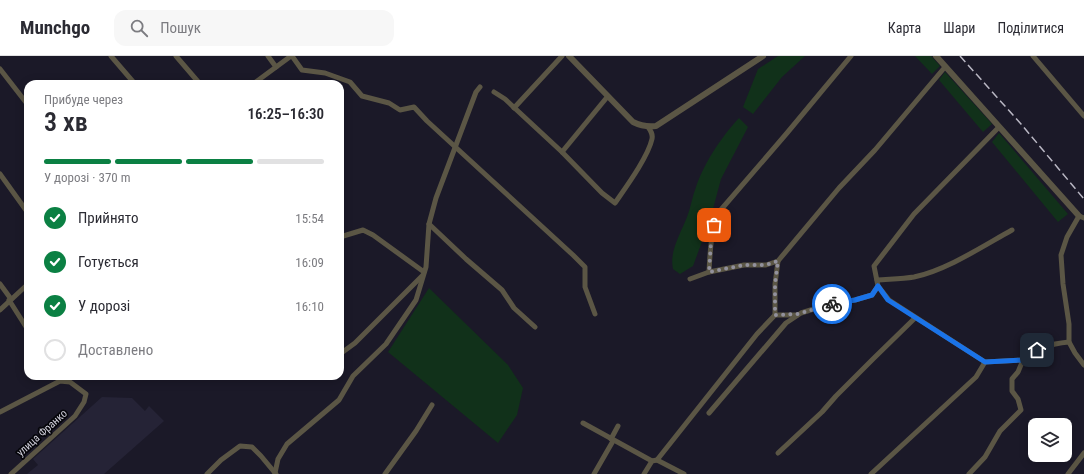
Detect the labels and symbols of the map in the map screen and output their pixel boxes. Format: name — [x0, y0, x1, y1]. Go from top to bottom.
pin — [697, 208, 731, 242]
courier — [812, 284, 852, 324]
pin — [1020, 333, 1054, 367]
street label: улица Франко — [14, 407, 70, 459]

